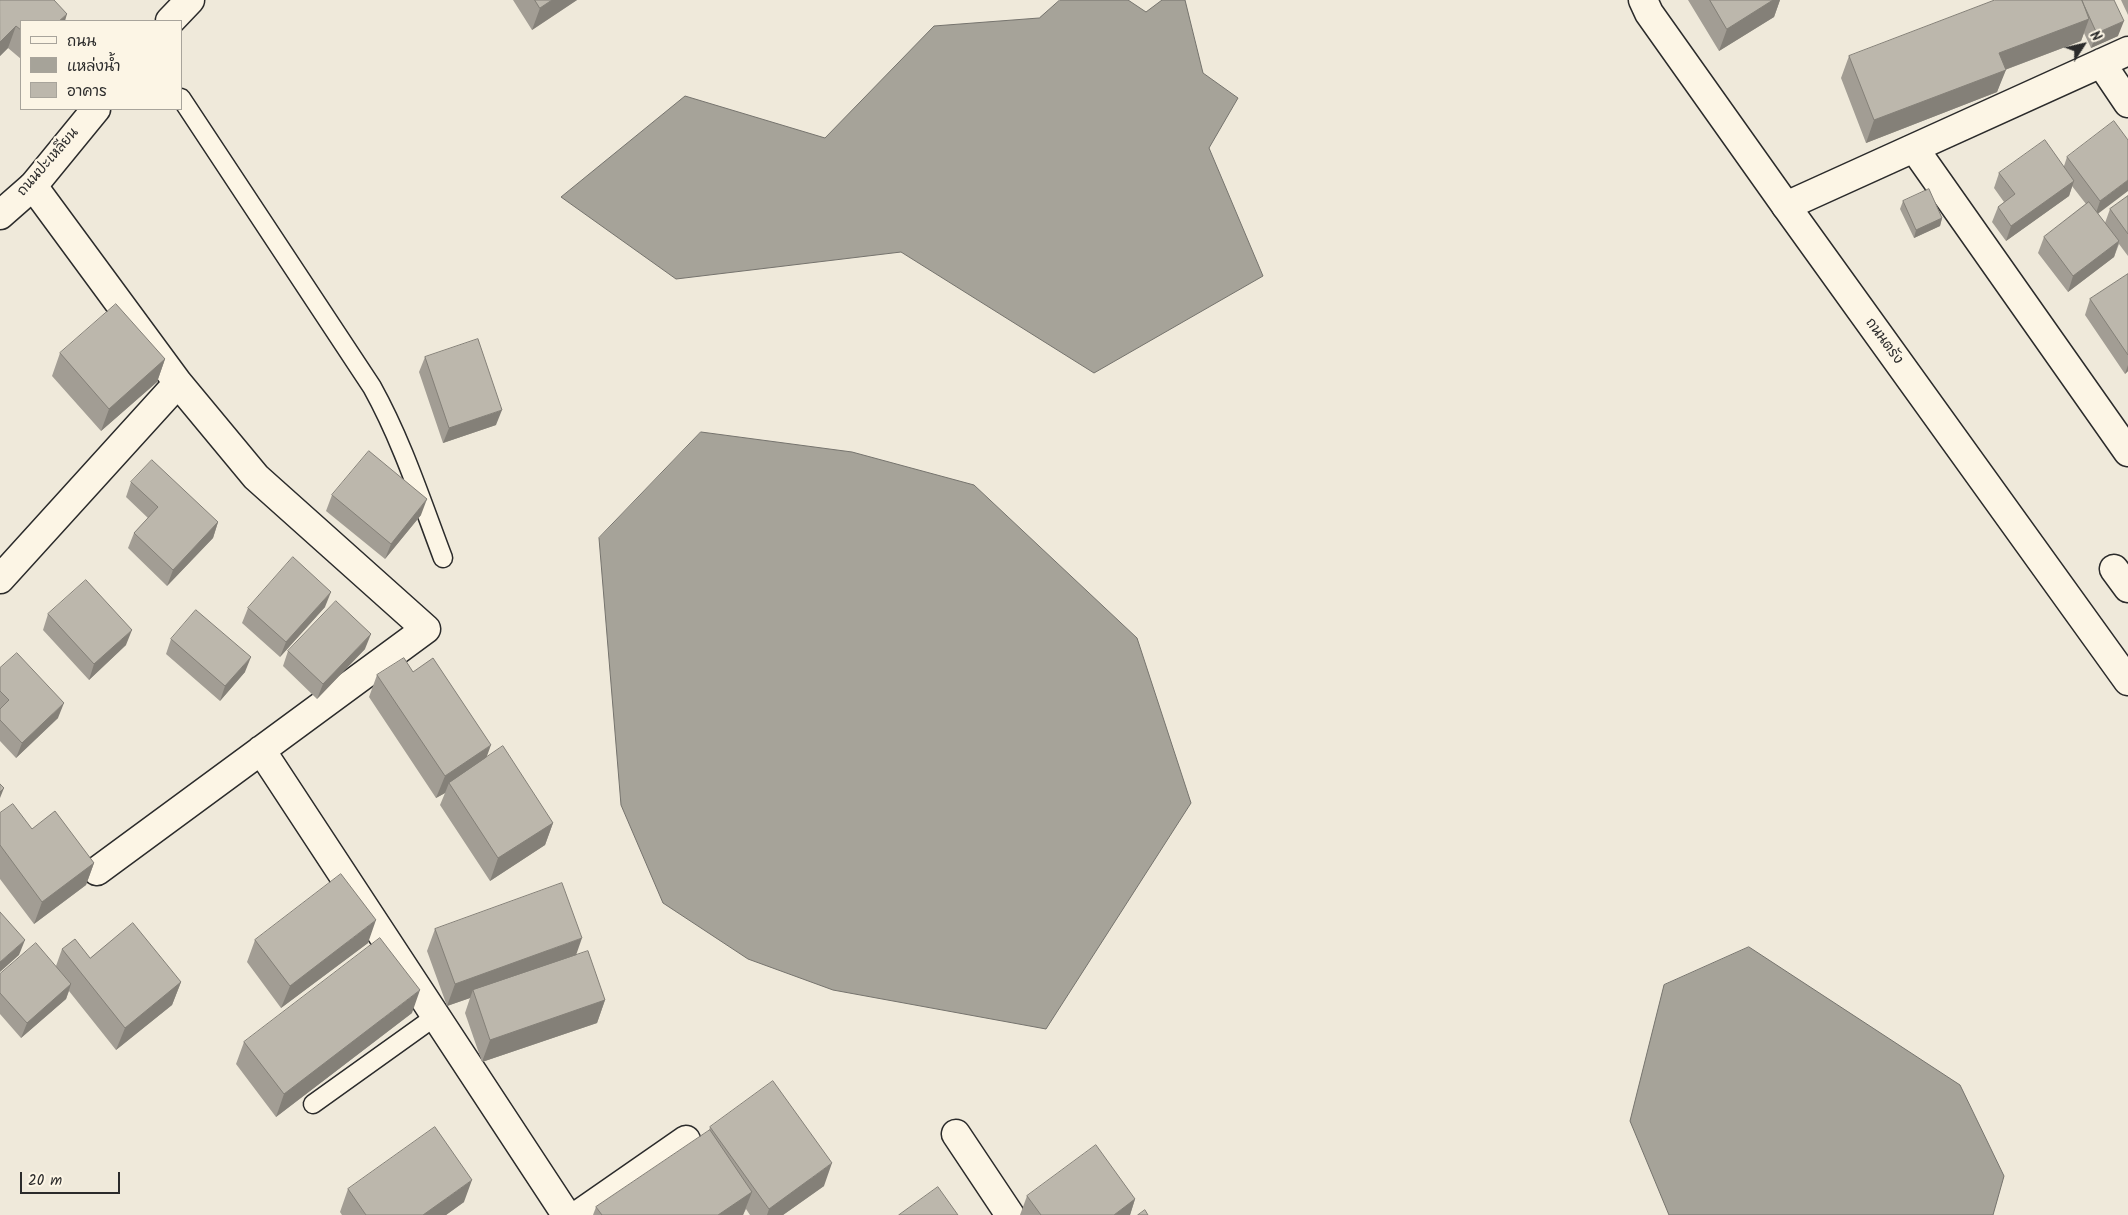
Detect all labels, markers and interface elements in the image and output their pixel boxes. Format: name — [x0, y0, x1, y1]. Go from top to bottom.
legend — [20, 20, 182, 110]
north arrow — [2058, 20, 2108, 70]
text: N — [2084, 26, 2107, 46]
text: ถนน — [67, 30, 96, 54]
text: แหล่งน้ำ — [67, 55, 121, 79]
text: อาคาร — [67, 80, 107, 104]
street label: ถนนปะเหลียน — [15, 125, 83, 201]
street label: ถนนตรัง — [1861, 316, 1905, 368]
scale bar — [22, 1162, 122, 1194]
text: 20 m — [28, 1169, 62, 1193]

